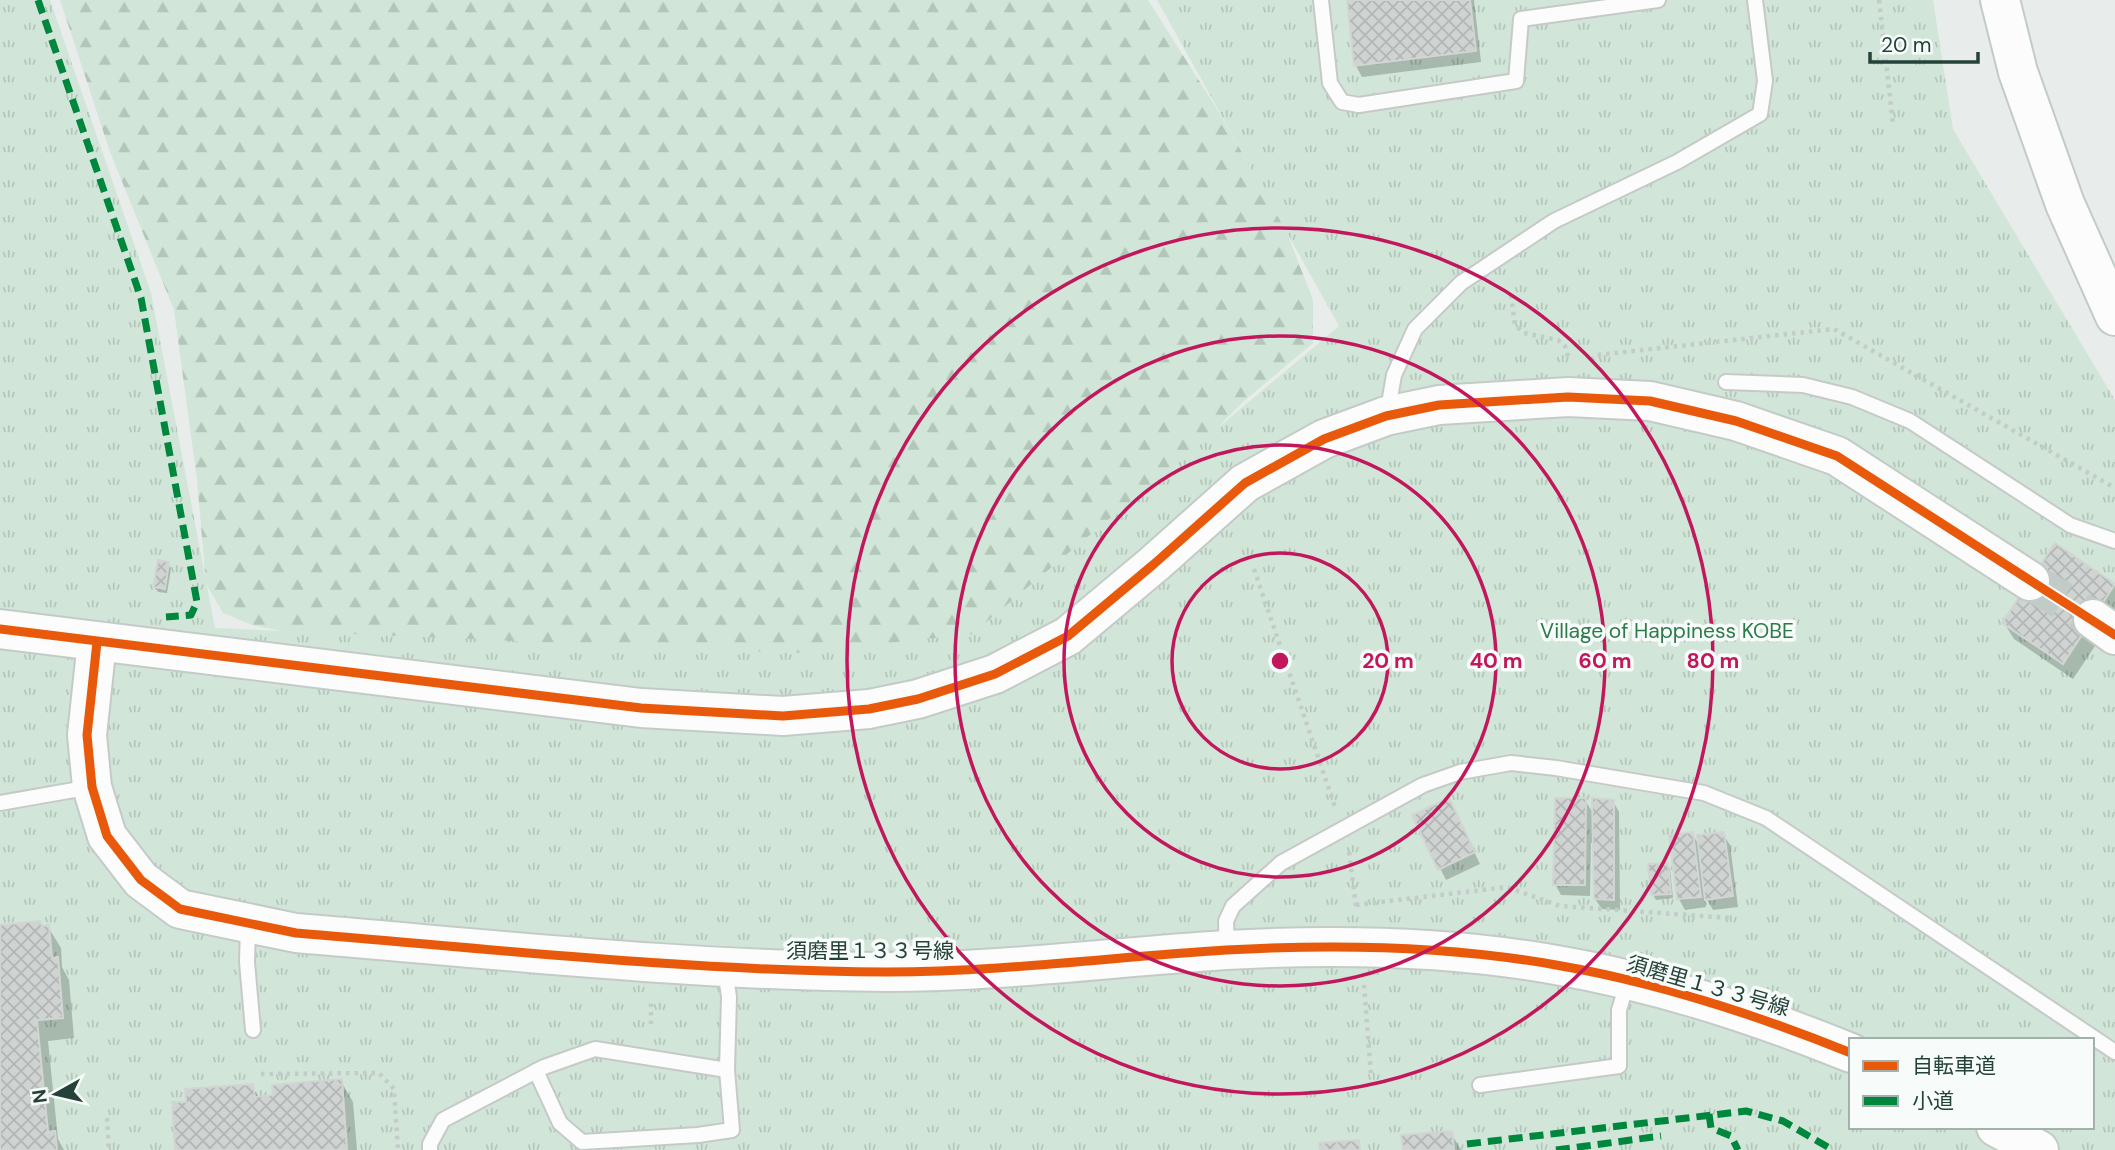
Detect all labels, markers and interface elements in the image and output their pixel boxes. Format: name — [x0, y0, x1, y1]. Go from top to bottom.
scale bar — [1870, 21, 1979, 65]
text: 20 m — [1881, 31, 1932, 59]
park label: Village of Happiness KOBE — [1540, 617, 1794, 645]
text: 20 m — [1362, 647, 1414, 675]
text: 40 m — [1469, 647, 1523, 675]
text: 60 m — [1579, 647, 1631, 675]
text: 80 m — [1687, 647, 1739, 675]
centre of rings — [1268, 649, 1292, 673]
street label: 須磨里１３３号線 — [786, 937, 954, 965]
street label: 須磨里１３３号線 — [1623, 949, 1793, 1023]
legend — [1849, 1038, 2094, 1129]
text: 自転車道 — [1912, 1052, 1996, 1080]
north arrow — [21, 1059, 91, 1129]
text: 小道 — [1912, 1087, 1954, 1115]
text: N — [26, 1088, 53, 1105]

